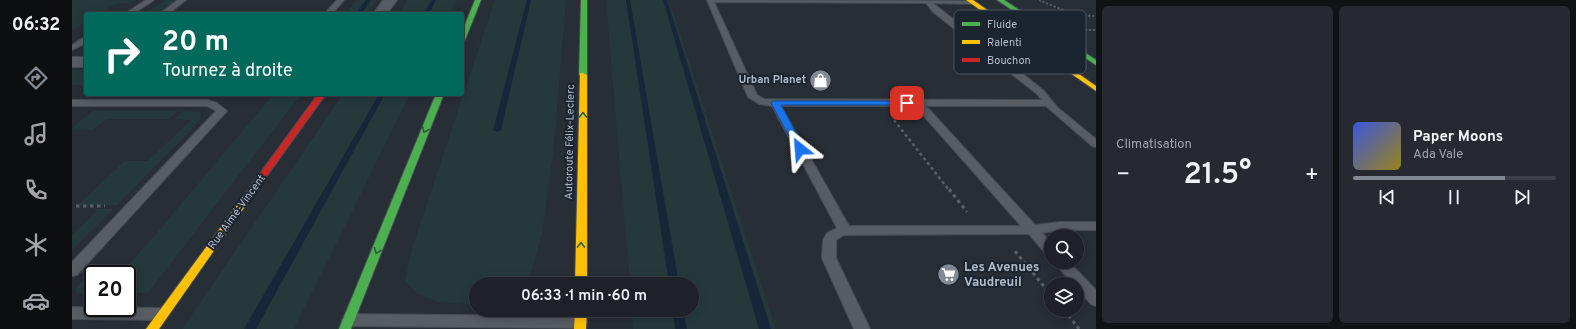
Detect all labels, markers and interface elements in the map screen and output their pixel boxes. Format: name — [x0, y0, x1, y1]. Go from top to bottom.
legend — [954, 10, 1086, 74]
text: 06:32 — [12, 14, 60, 37]
text: Fluide — [987, 18, 1017, 32]
text: 20 m — [162, 25, 229, 61]
icon: right — [96, 28, 148, 80]
text: Ralenti — [987, 36, 1022, 50]
text: Bouchon — [987, 54, 1031, 68]
text: Tournez à droite — [162, 60, 293, 83]
icon: directions — [22, 64, 50, 92]
shop icon: Urban Planet — [808, 67, 834, 93]
place label: Urban Planet — [738, 73, 806, 87]
street label: Autoroute Félix-Leclerc — [562, 84, 578, 200]
pin — [890, 86, 924, 120]
icon: arrive — [896, 92, 918, 114]
one-way arrow — [579, 112, 587, 118]
icon: music — [22, 120, 50, 148]
one-way arrow — [422, 127, 430, 134]
position arrow — [779, 128, 821, 170]
text: Paper Moons — [1413, 128, 1503, 147]
text: Climatisation — [1116, 137, 1192, 153]
text: Ada Vale — [1413, 147, 1463, 163]
text: 21.5° — [1183, 157, 1252, 194]
text: − — [1116, 162, 1130, 189]
text: + — [1305, 162, 1319, 189]
street label: Rue Aimé-Vincent — [205, 172, 269, 252]
icon: phone — [22, 176, 50, 204]
icon: previous — [1376, 186, 1398, 208]
icon: pause — [1443, 186, 1465, 208]
icon: next — [1511, 186, 1533, 208]
map controls — [1044, 229, 1084, 317]
button: search — [1044, 229, 1084, 269]
icon: climate — [22, 231, 50, 259]
one-way arrow — [577, 242, 585, 248]
one-way arrow — [373, 247, 381, 254]
place label: Les Avenues Vaudreuil — [964, 260, 1039, 291]
supermarket icon: Les Avenues Vaudreuil — [935, 262, 961, 288]
speed limit sign: 20 — [84, 265, 136, 317]
button: layers — [1044, 277, 1084, 317]
icon: car — [22, 287, 50, 315]
text: 06:33 · 1 min · 60 m — [521, 287, 647, 306]

